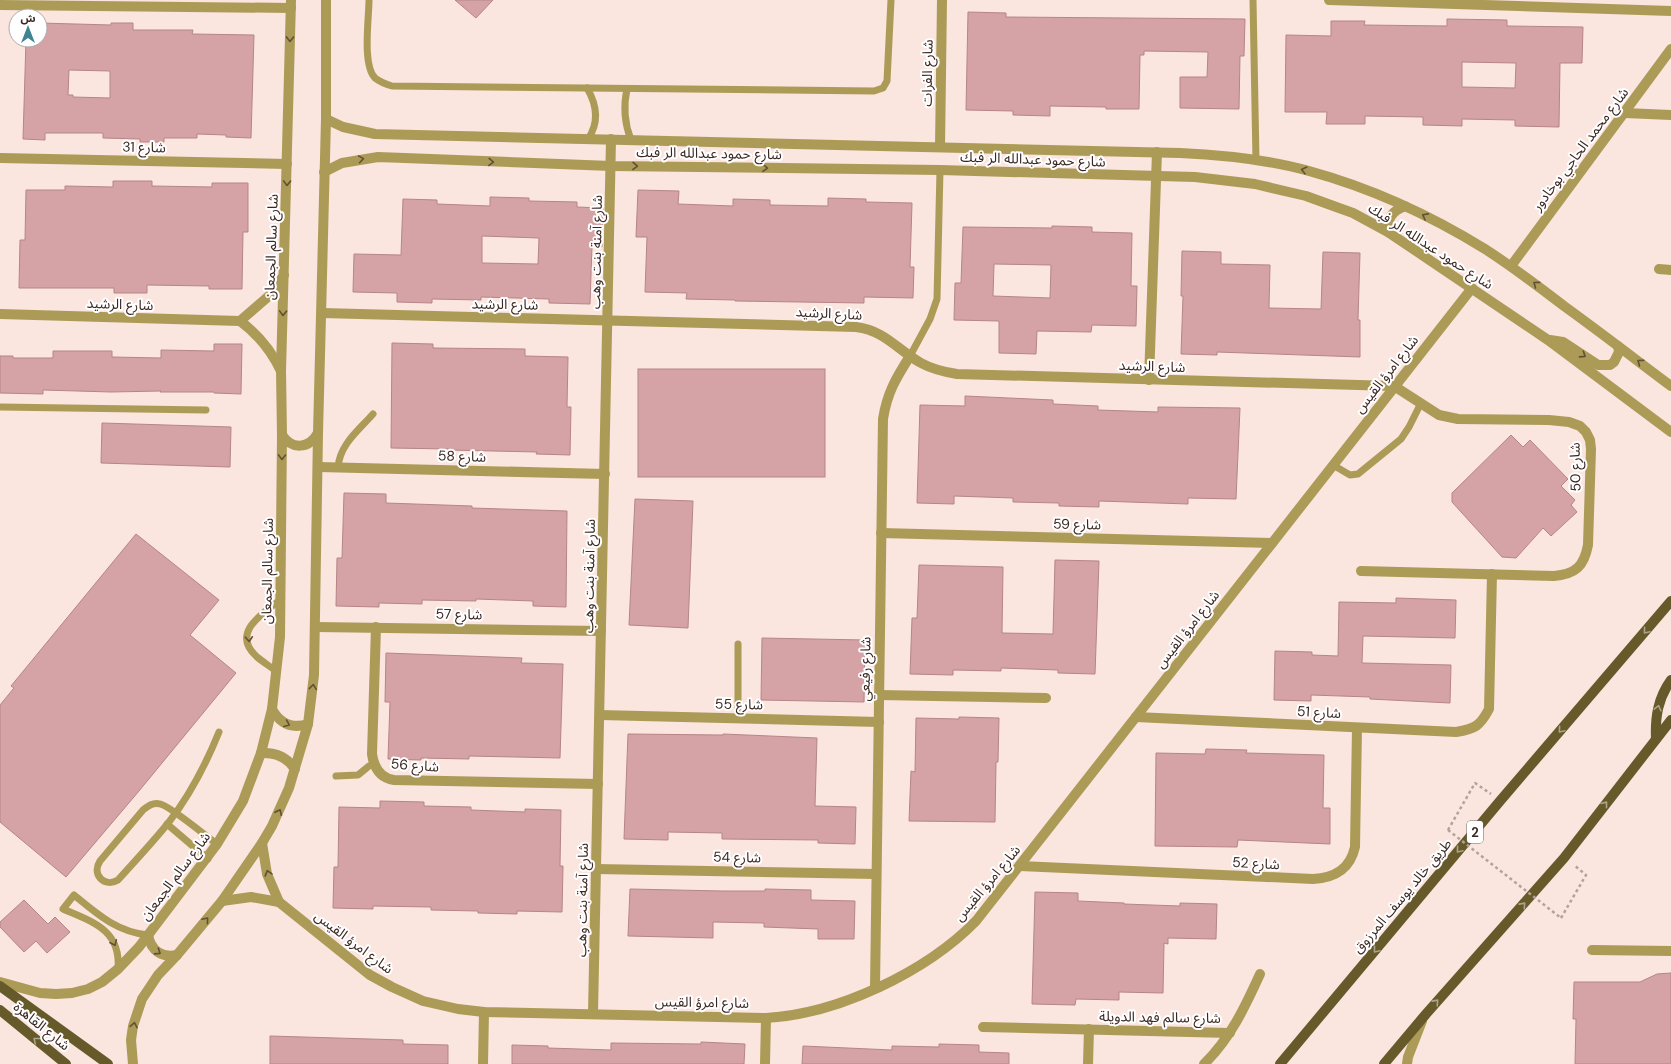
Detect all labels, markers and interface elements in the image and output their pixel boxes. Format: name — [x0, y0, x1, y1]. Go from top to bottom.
north arrow — [8, 8, 48, 48]
text: ش — [20, 11, 36, 25]
one-way arrow — [286, 36, 294, 42]
street label: شارع الفرات — [917, 39, 939, 107]
street label: شارع محمد الحاجي بوخادور — [1527, 84, 1634, 216]
street label: شارع 31 — [122, 138, 166, 158]
street label: شارع حمود عبدالله الر فبك — [636, 143, 782, 165]
street label: شارع حمود عبدالله الر فبك — [960, 147, 1106, 173]
one-way arrow — [358, 155, 364, 164]
one-way arrow — [488, 157, 494, 166]
one-way arrow — [632, 162, 638, 170]
one-way arrow — [762, 164, 768, 172]
one-way arrow — [1301, 166, 1308, 175]
one-way arrow — [283, 180, 291, 186]
street label: شارع سالم الجمعان — [260, 194, 284, 300]
street label: شارع آمنة بنت وهب — [586, 195, 608, 309]
street label: شارع حمود عبدالله الر فبك — [1364, 199, 1497, 295]
one-way arrow — [1422, 213, 1429, 221]
one-way arrow — [1533, 282, 1540, 289]
street label: شارع الرشيد — [86, 294, 154, 316]
street label: شارع الرشيد — [471, 294, 539, 316]
street label: شارع الرشيد — [795, 302, 863, 326]
one-way arrow — [279, 310, 287, 316]
street label: شارع امرؤ القيس — [1350, 331, 1424, 418]
one-way arrow — [1579, 350, 1586, 357]
street label: شارع الرشيد — [1118, 356, 1186, 378]
one-way arrow — [1637, 360, 1644, 367]
street label: شارع 50 — [1566, 442, 1586, 492]
street label: شارع 58 — [438, 446, 486, 468]
one-way arrow — [278, 454, 286, 460]
street label: شارع 59 — [1053, 515, 1101, 535]
street label: شارع سالم الجمعان — [257, 518, 279, 624]
street label: شارع آمنة بنت وهب — [579, 519, 601, 633]
street label: شارع امرؤ القيس — [1151, 586, 1225, 673]
street label: شارع 57 — [435, 605, 483, 625]
one-way arrow — [1643, 626, 1650, 633]
one-way arrow — [244, 636, 253, 642]
street label: شارع رفيعي — [855, 636, 877, 702]
one-way arrow — [308, 684, 317, 690]
street label: شارع 55 — [715, 695, 763, 715]
street label: شارع 51 — [1296, 702, 1341, 724]
one-way arrow — [1654, 705, 1662, 711]
one-way arrow — [283, 719, 290, 727]
one-way arrow — [1559, 725, 1566, 732]
street label: شارع 56 — [390, 754, 440, 778]
one-way arrow — [1601, 802, 1608, 809]
one-way arrow — [274, 809, 282, 816]
road number: 2 — [1467, 821, 1483, 843]
street label: شارع سالم الجمعان — [136, 828, 216, 925]
street label: طريق خالد يوسف المرزوق — [1349, 835, 1456, 958]
street label: شارع امرؤ القيس — [950, 841, 1026, 926]
street label: شارع آمنة بنت وهب — [572, 843, 594, 957]
one-way arrow — [1457, 846, 1464, 853]
street label: شارع 54 — [713, 848, 761, 868]
street label: شارع 52 — [1232, 853, 1280, 875]
one-way arrow — [264, 870, 273, 877]
one-way arrow — [1518, 902, 1525, 909]
street label: شارع امرؤ القيس — [310, 906, 397, 979]
one-way arrow — [202, 917, 209, 924]
one-way arrow — [109, 939, 117, 946]
one-way arrow — [1373, 945, 1380, 953]
one-way arrow — [154, 947, 161, 955]
street label: شارع امرؤ القيس — [655, 992, 749, 1014]
street label: شارع القاهرة — [9, 998, 74, 1056]
one-way arrow — [1432, 999, 1439, 1007]
street label: شارع سالم فهد الدويلة — [1099, 1007, 1221, 1029]
one-way arrow — [129, 1022, 137, 1028]
one-way arrow — [33, 1037, 40, 1044]

